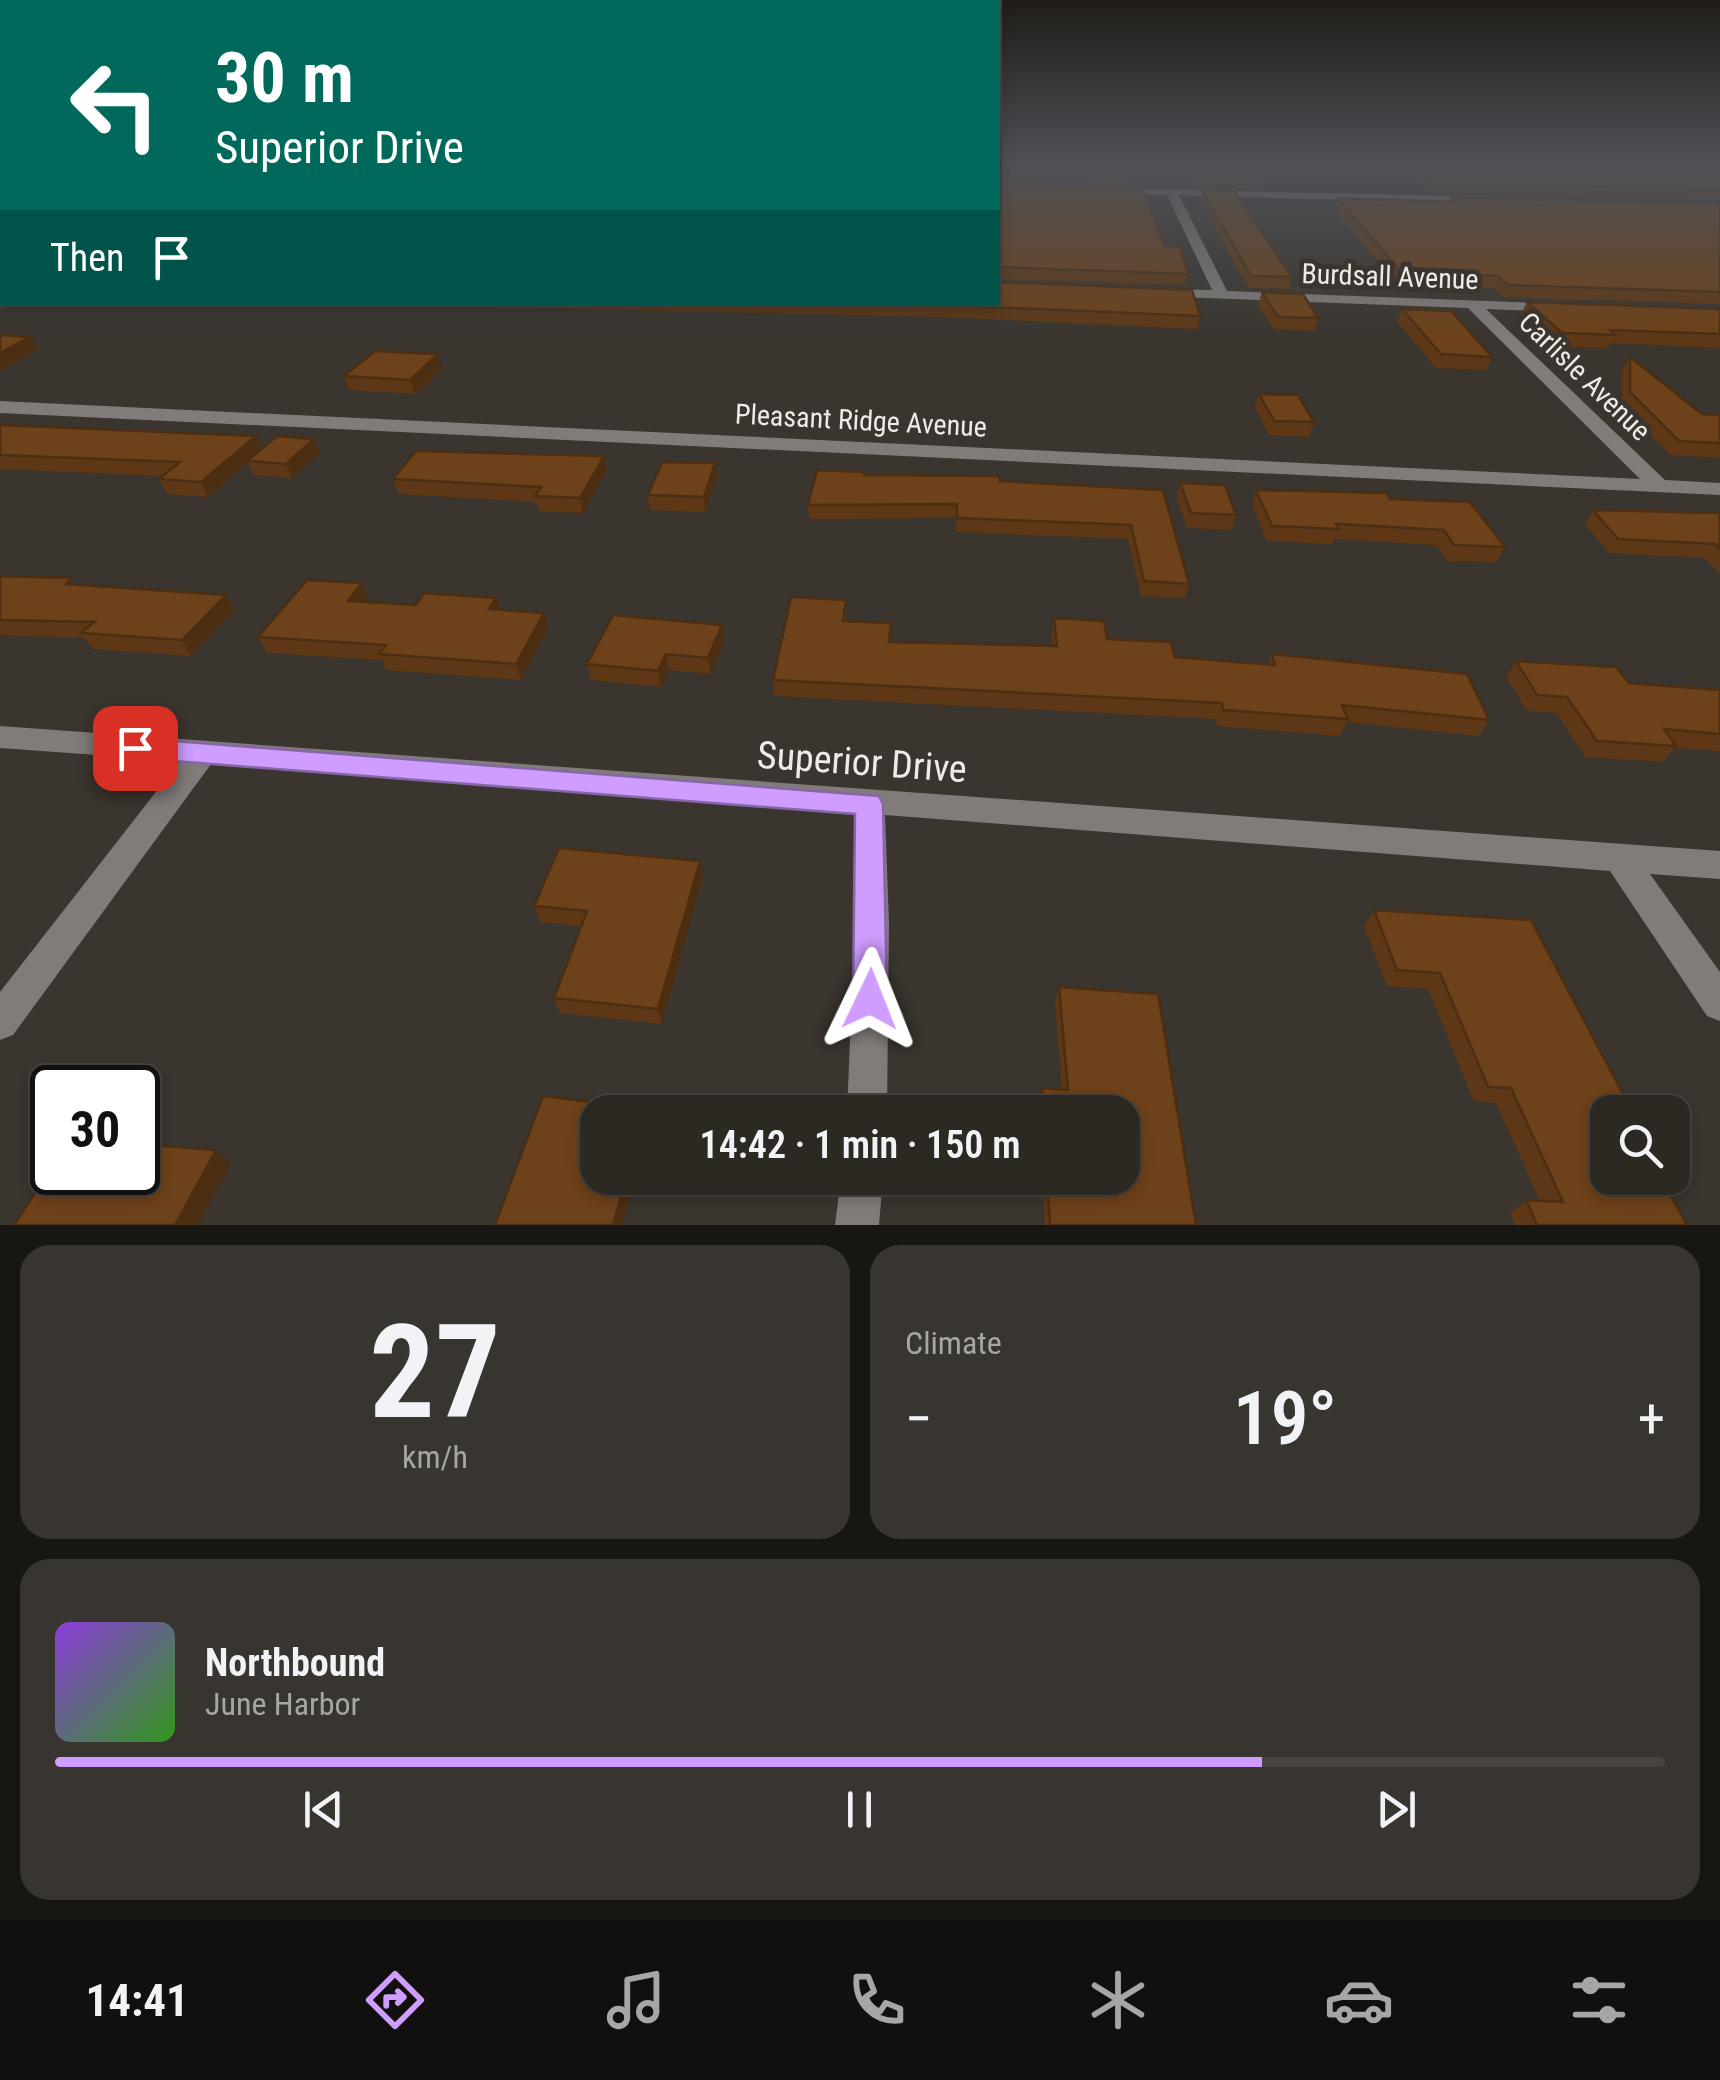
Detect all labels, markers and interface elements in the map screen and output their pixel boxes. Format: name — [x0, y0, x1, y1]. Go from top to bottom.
text: 30 m — [215, 37, 354, 119]
icon: left — [50, 40, 180, 170]
text: Superior Drive — [215, 121, 464, 174]
icon: arrive — [144, 230, 199, 285]
text: Then — [50, 236, 124, 280]
street label: Burdsall Avenue — [1301, 257, 1479, 296]
street label: Carlisle Avenue — [1512, 305, 1657, 447]
street label: Pleasant Ridge Avenue — [734, 397, 988, 444]
pin — [93, 706, 178, 791]
icon: arrive — [108, 721, 163, 776]
street label: Superior Drive — [756, 733, 968, 791]
position arrow — [818, 947, 922, 1051]
speed limit sign: 30 — [30, 1065, 160, 1195]
map controls — [1590, 1095, 1690, 1195]
button: search — [1590, 1095, 1690, 1195]
text: 14:42 · 1 min · 150 m — [700, 1123, 1020, 1167]
text: 27 — [369, 1296, 501, 1449]
text: Climate — [905, 1324, 1002, 1362]
text: 19° — [1233, 1374, 1337, 1462]
text: − — [905, 1387, 933, 1451]
text: + — [1638, 1387, 1665, 1451]
text: km/h — [402, 1438, 468, 1476]
text: Northbound — [205, 1641, 385, 1685]
text: June Harbor — [205, 1685, 360, 1723]
icon: previous — [296, 1782, 351, 1837]
icon: pause — [832, 1782, 887, 1837]
icon: next — [1369, 1782, 1424, 1837]
icon: directions — [360, 1965, 430, 2035]
icon: music — [601, 1965, 671, 2035]
icon: phone — [842, 1965, 912, 2035]
icon: climate — [1083, 1965, 1153, 2035]
icon: car — [1324, 1965, 1394, 2035]
icon: filters — [1564, 1965, 1634, 2035]
text: 14:41 — [85, 1974, 189, 2027]

